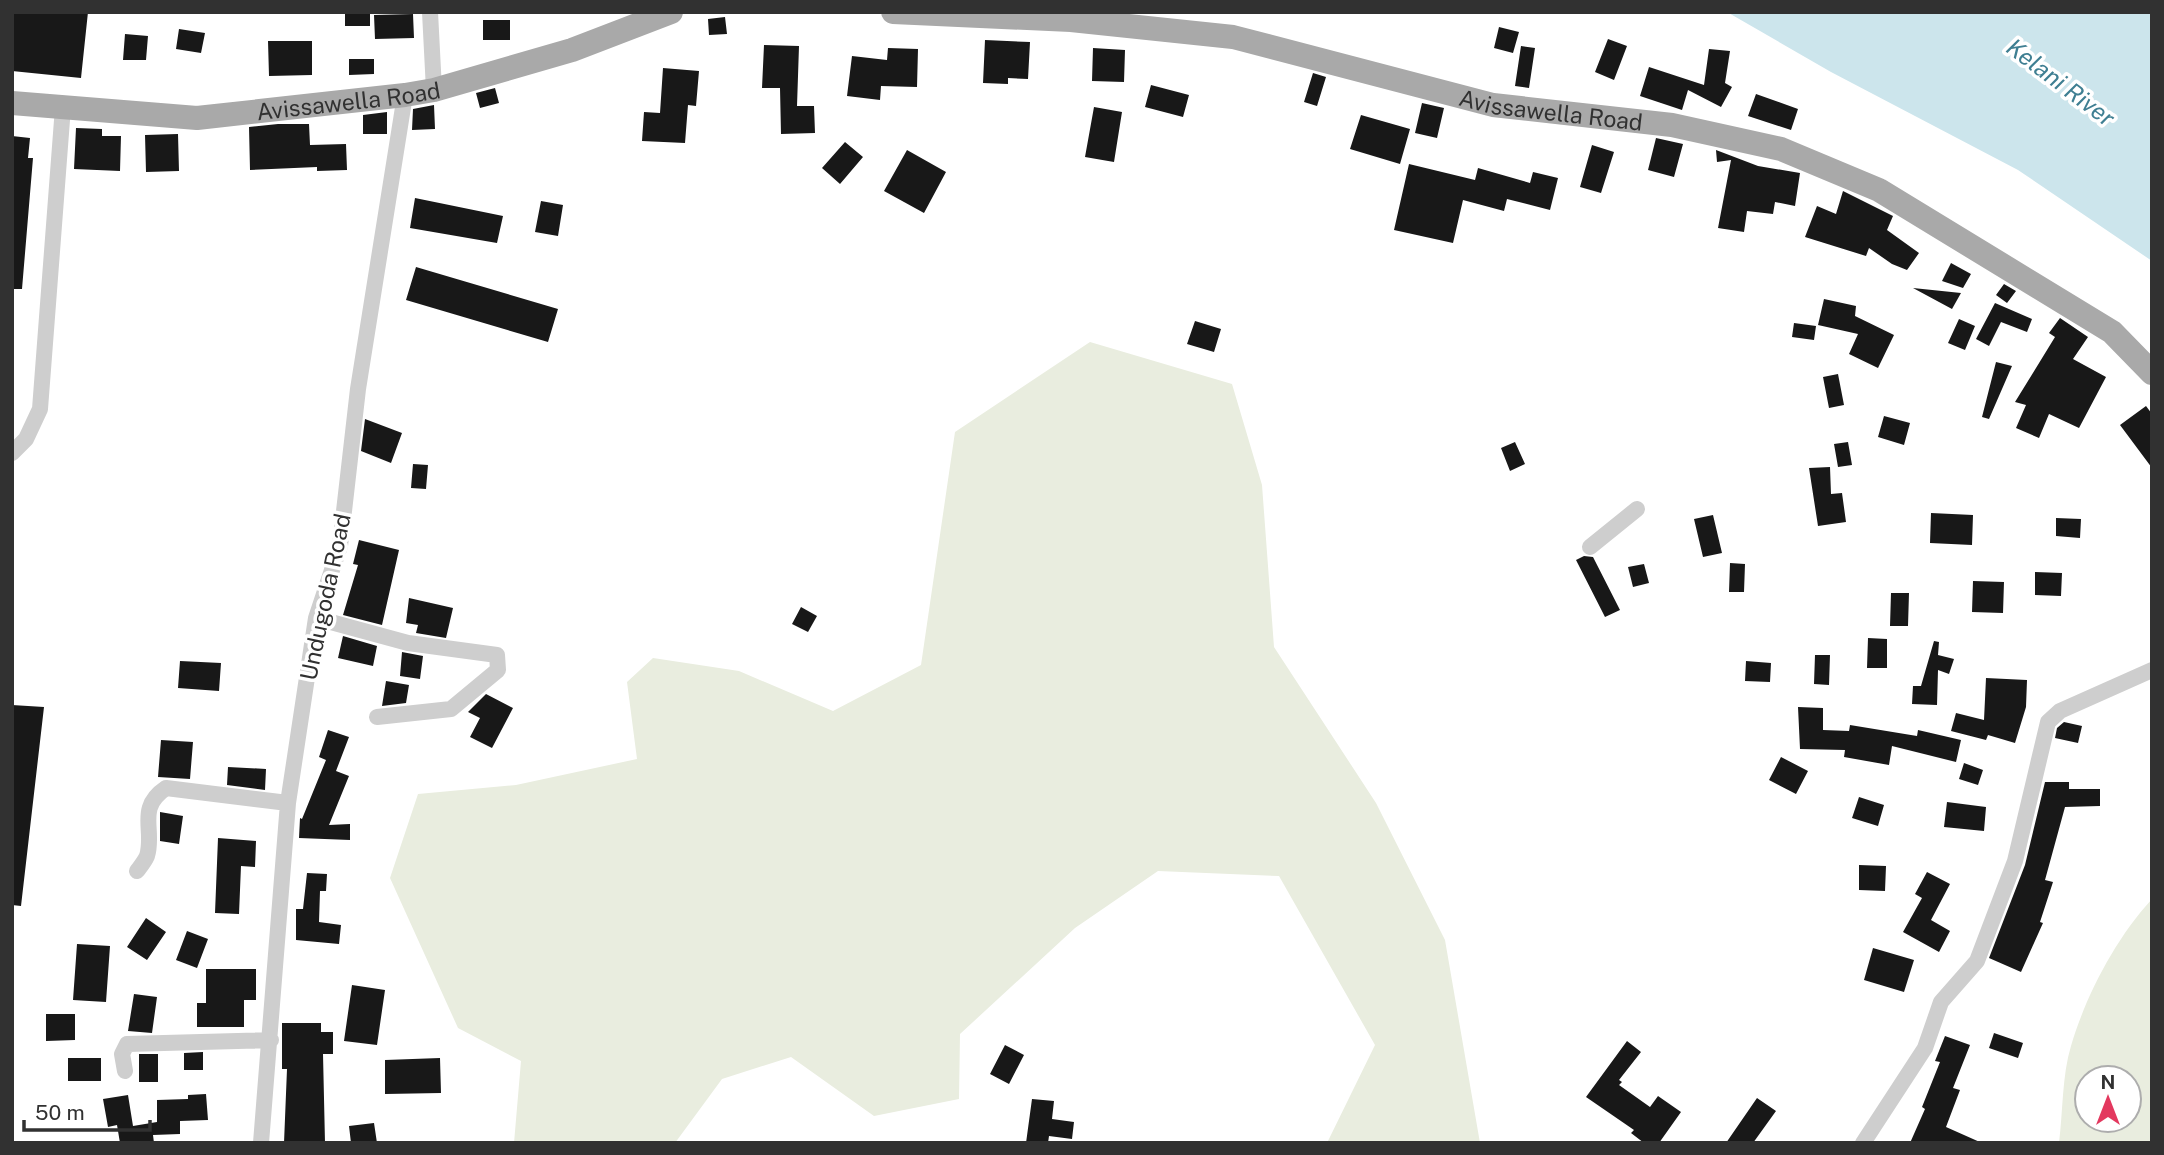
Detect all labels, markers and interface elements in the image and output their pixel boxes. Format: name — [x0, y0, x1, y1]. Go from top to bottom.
water label: Kelani River — [2002, 32, 2121, 132]
street label: Avissawella Road — [255, 76, 442, 125]
street label: Avissawella Road — [1456, 83, 1644, 135]
street label: Undugoda Road — [294, 511, 356, 683]
north arrow — [2073, 1064, 2143, 1134]
text: N — [2101, 1071, 2115, 1093]
scale bar — [24, 1088, 150, 1132]
text: 50 m — [35, 1100, 85, 1125]

